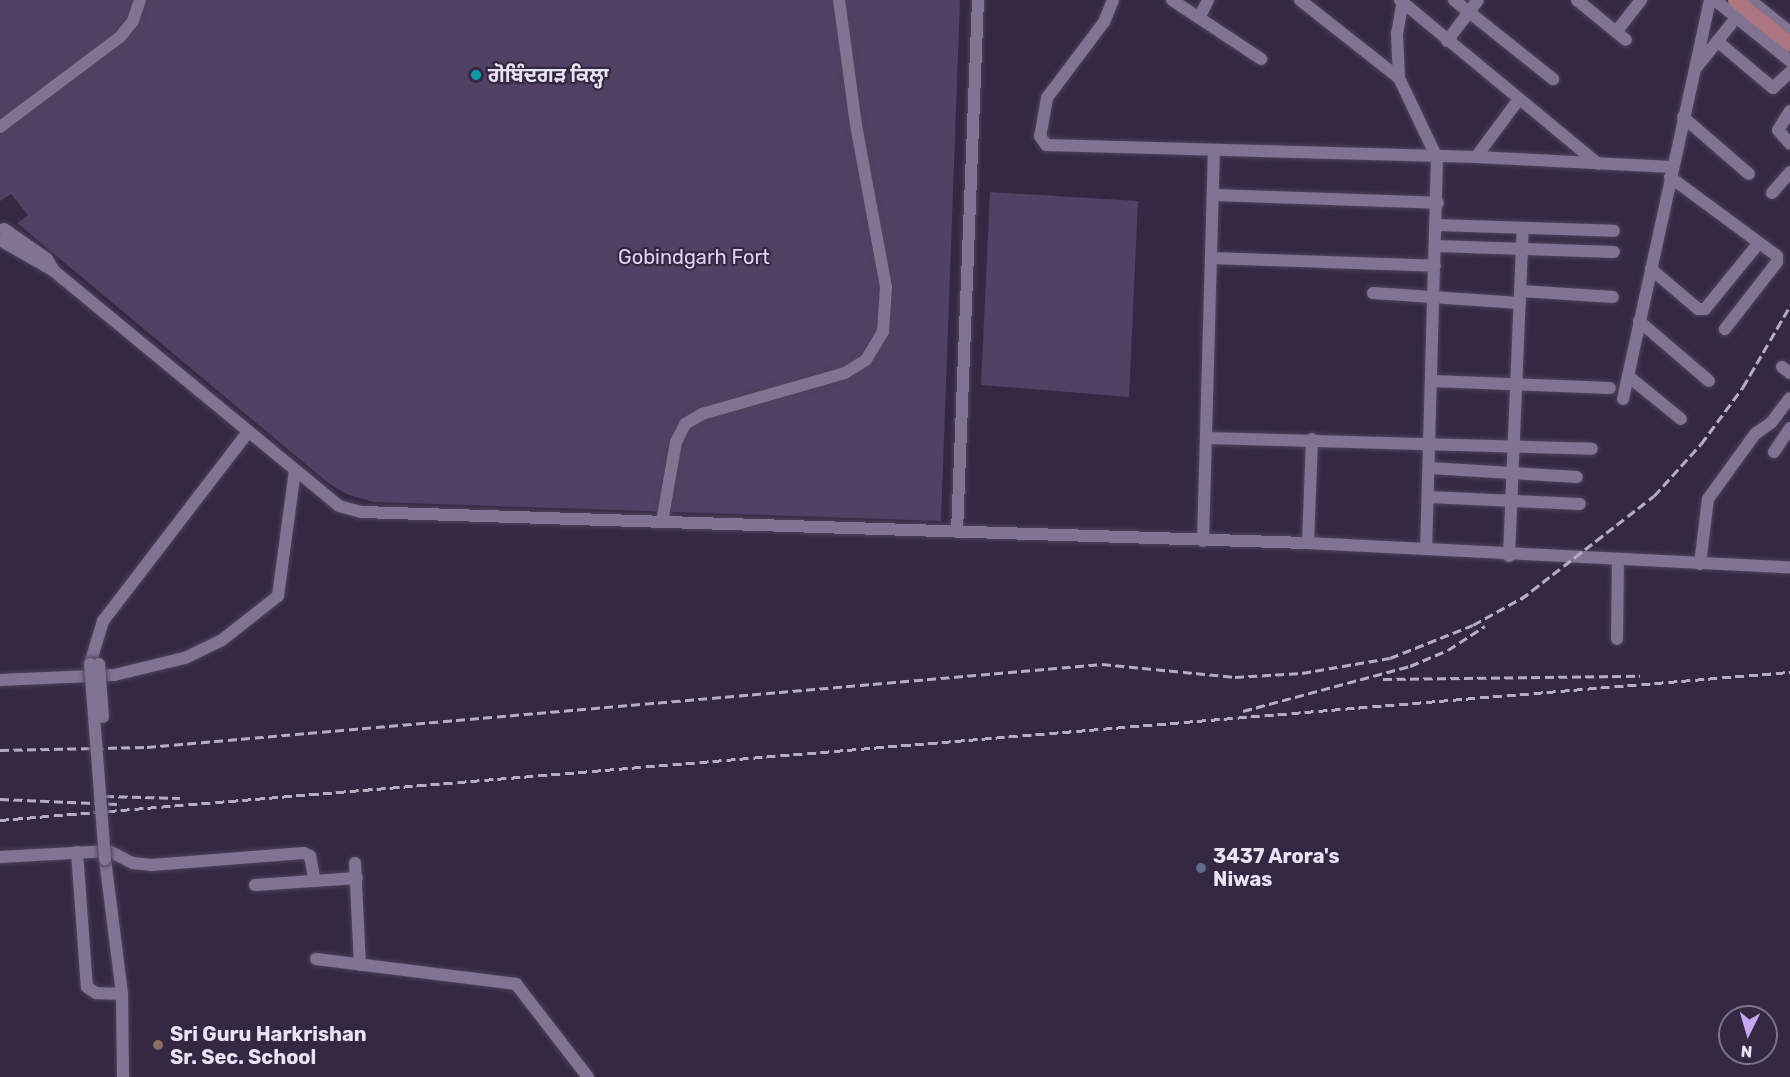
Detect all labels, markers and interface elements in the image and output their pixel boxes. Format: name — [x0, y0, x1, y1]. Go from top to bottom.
place label: ਗੋਬਿੰਦਗੜ ਕਿਲ੍ਹਾ — [488, 63, 609, 87]
marker: ਗੋਬਿੰਦਗੜ ਕਿਲ੍ਹਾ — [469, 68, 483, 82]
park label: Gobindgarh Fort — [618, 245, 770, 269]
place label: 3437 Arora's Niwas — [1213, 844, 1340, 891]
marker: 3437 Arora's Niwas — [1194, 861, 1208, 875]
north arrow — [1718, 1005, 1778, 1065]
place label: Sri Guru Harkrishan Sr. Sec. School — [170, 1022, 367, 1069]
marker: Sri Guru Harkrishan Sr. Sec. School — [151, 1038, 165, 1052]
text: N — [1740, 1041, 1753, 1061]

